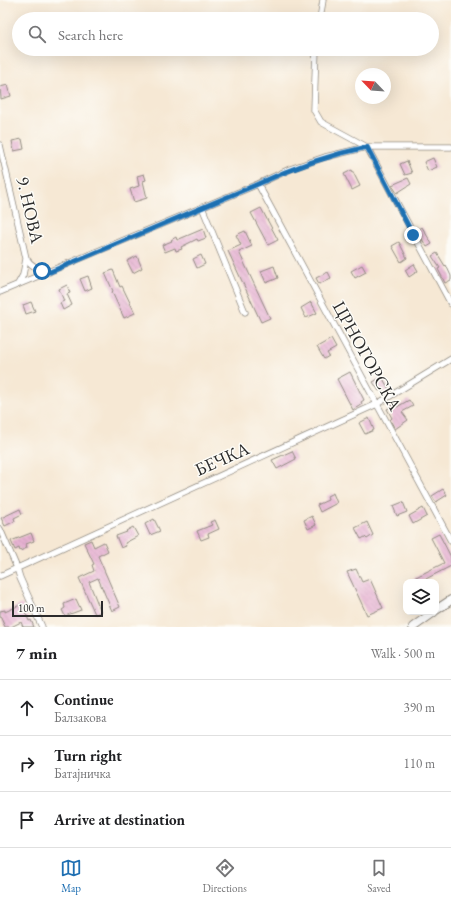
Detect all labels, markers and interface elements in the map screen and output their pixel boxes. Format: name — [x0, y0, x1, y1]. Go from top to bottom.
search box — [12, 12, 439, 56]
icon: search — [26, 23, 48, 45]
text: Search here — [58, 25, 123, 44]
north arrow — [355, 68, 391, 104]
street label: 9. НОВА — [12, 174, 49, 246]
route end — [404, 226, 422, 244]
route start — [33, 262, 51, 280]
street label: ЦРНОГОРСКА — [328, 297, 407, 415]
street label: БЕЧКА — [191, 436, 253, 481]
map controls — [403, 579, 439, 615]
button: layers — [403, 579, 439, 615]
scale bar — [12, 599, 103, 618]
text: 100 m — [18, 601, 45, 615]
text: 7 min — [16, 642, 57, 664]
text: Walk · 500 m — [371, 645, 435, 662]
text: Continue — [54, 690, 114, 709]
icon: ahead — [16, 697, 38, 719]
text: 390 m — [404, 699, 435, 716]
text: Балзакова — [54, 709, 106, 726]
text: Turn right — [54, 746, 122, 765]
icon: right — [16, 753, 38, 775]
text: 110 m — [404, 755, 435, 772]
text: Батајничка — [54, 765, 111, 782]
icon: arrive — [16, 809, 38, 831]
text: Arrive at destination — [54, 810, 185, 829]
tab: Map — [60, 857, 82, 895]
tab: Directions — [203, 857, 247, 895]
tab: Saved — [367, 857, 391, 895]

